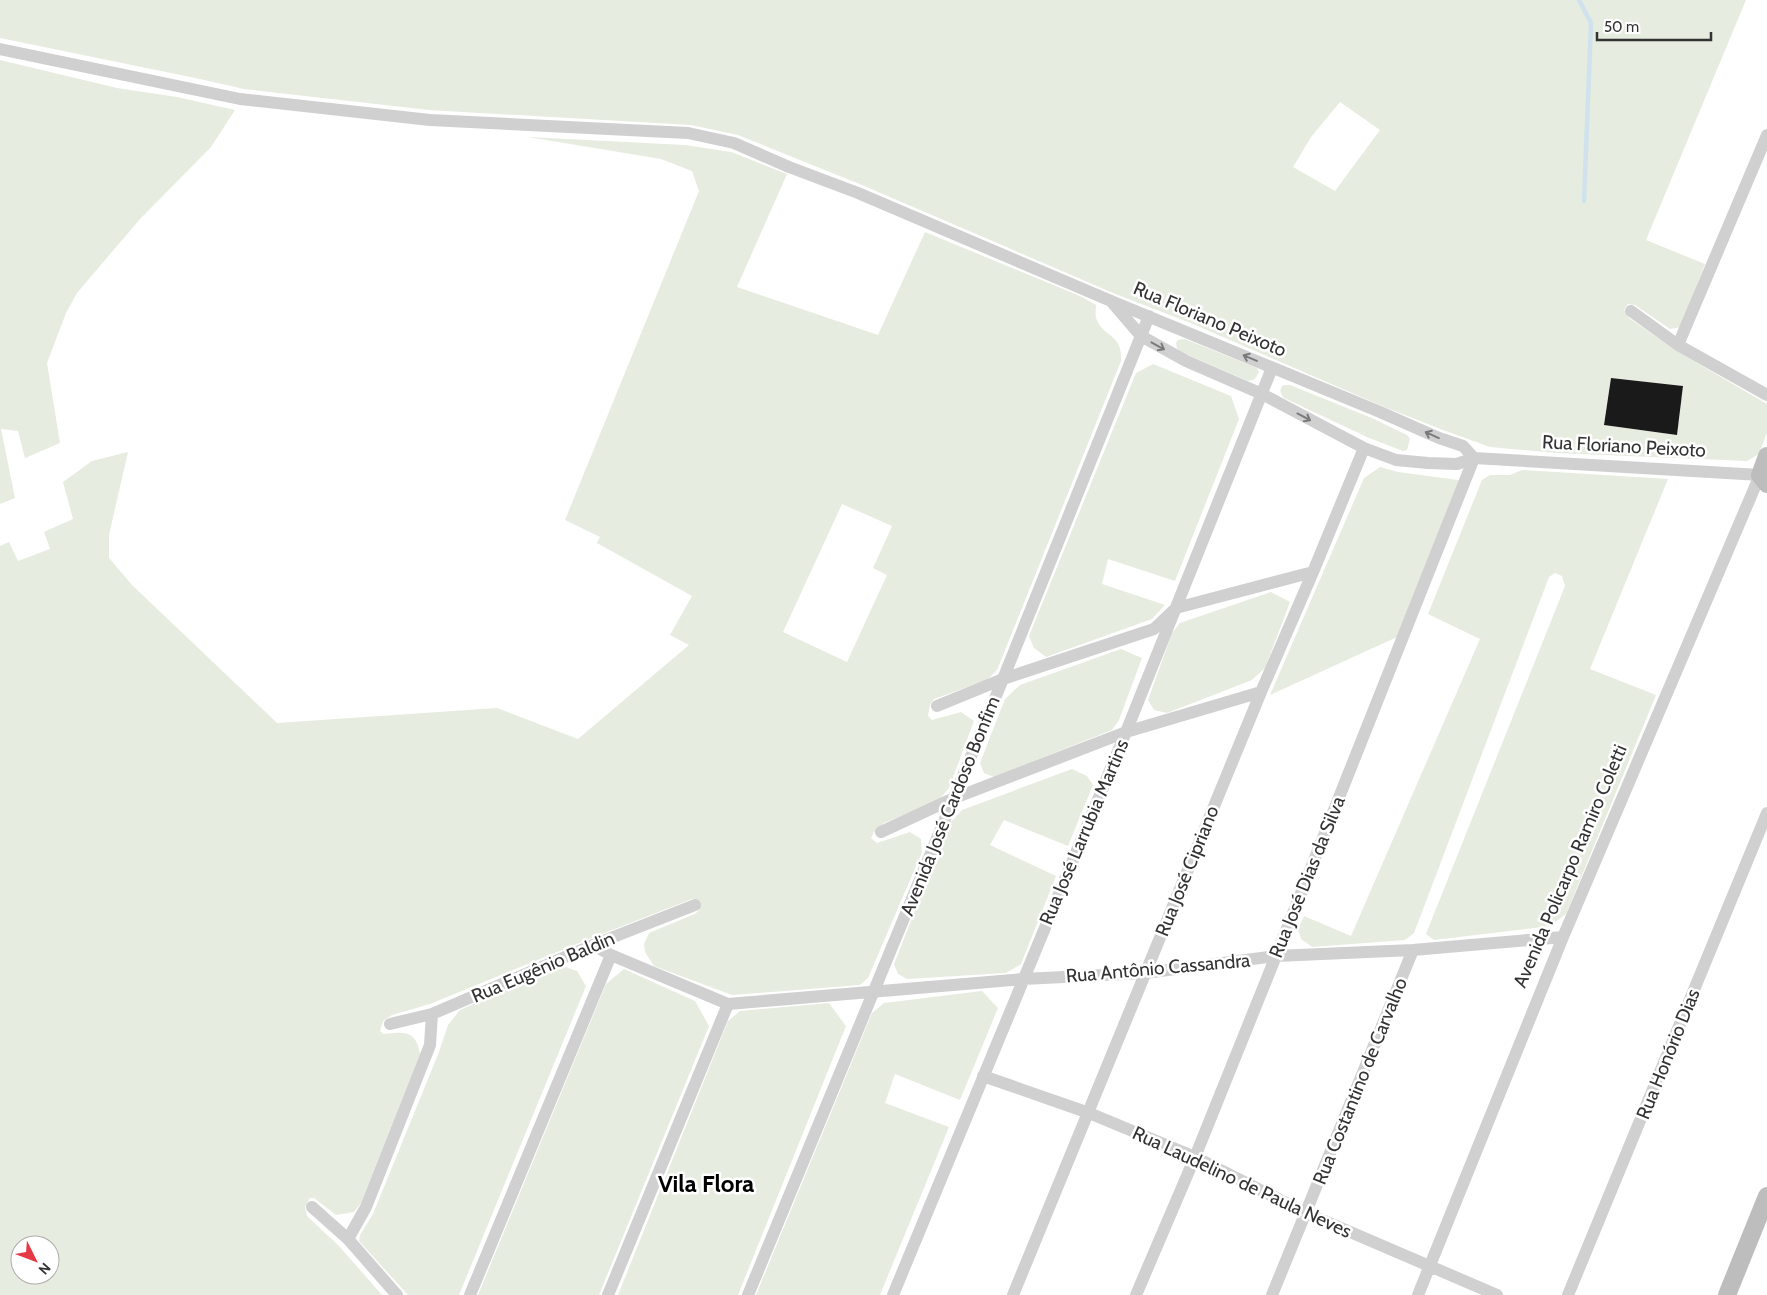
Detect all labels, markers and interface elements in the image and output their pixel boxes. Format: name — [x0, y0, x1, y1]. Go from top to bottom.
scale bar — [1597, 10, 1711, 42]
text: 50 m — [1604, 18, 1639, 36]
street label: Rua Floriano Peixoto — [1130, 276, 1290, 362]
one-way arrow — [1151, 341, 1165, 351]
one-way arrow — [1243, 353, 1258, 363]
one-way arrow — [1297, 412, 1312, 422]
one-way arrow — [1425, 429, 1440, 439]
street label: Rua Floriano Peixoto — [1542, 430, 1706, 462]
street label: Avenida José Cardoso Bonfim — [895, 693, 1005, 919]
street label: Rua José Larrubia Martins — [1034, 736, 1134, 928]
street label: Avenida Policarpo Ramiro Coletti — [1508, 741, 1632, 991]
street label: Rua José Dias da Silva — [1264, 793, 1350, 961]
street label: Rua José Cipriano — [1150, 802, 1224, 940]
street label: Rua Eugênio Baldin — [468, 926, 618, 1008]
street label: Rua Antônio Cassandra — [1065, 948, 1251, 988]
street label: Rua Costantino de Carvalho — [1308, 974, 1412, 1188]
street label: Rua Honório Dias — [1631, 985, 1705, 1123]
street label: Rua Laudelino de Paula Neves — [1129, 1121, 1355, 1243]
district label: Vila Flora — [658, 1169, 754, 1198]
north arrow — [10, 1235, 60, 1285]
text: N — [35, 1259, 55, 1278]

